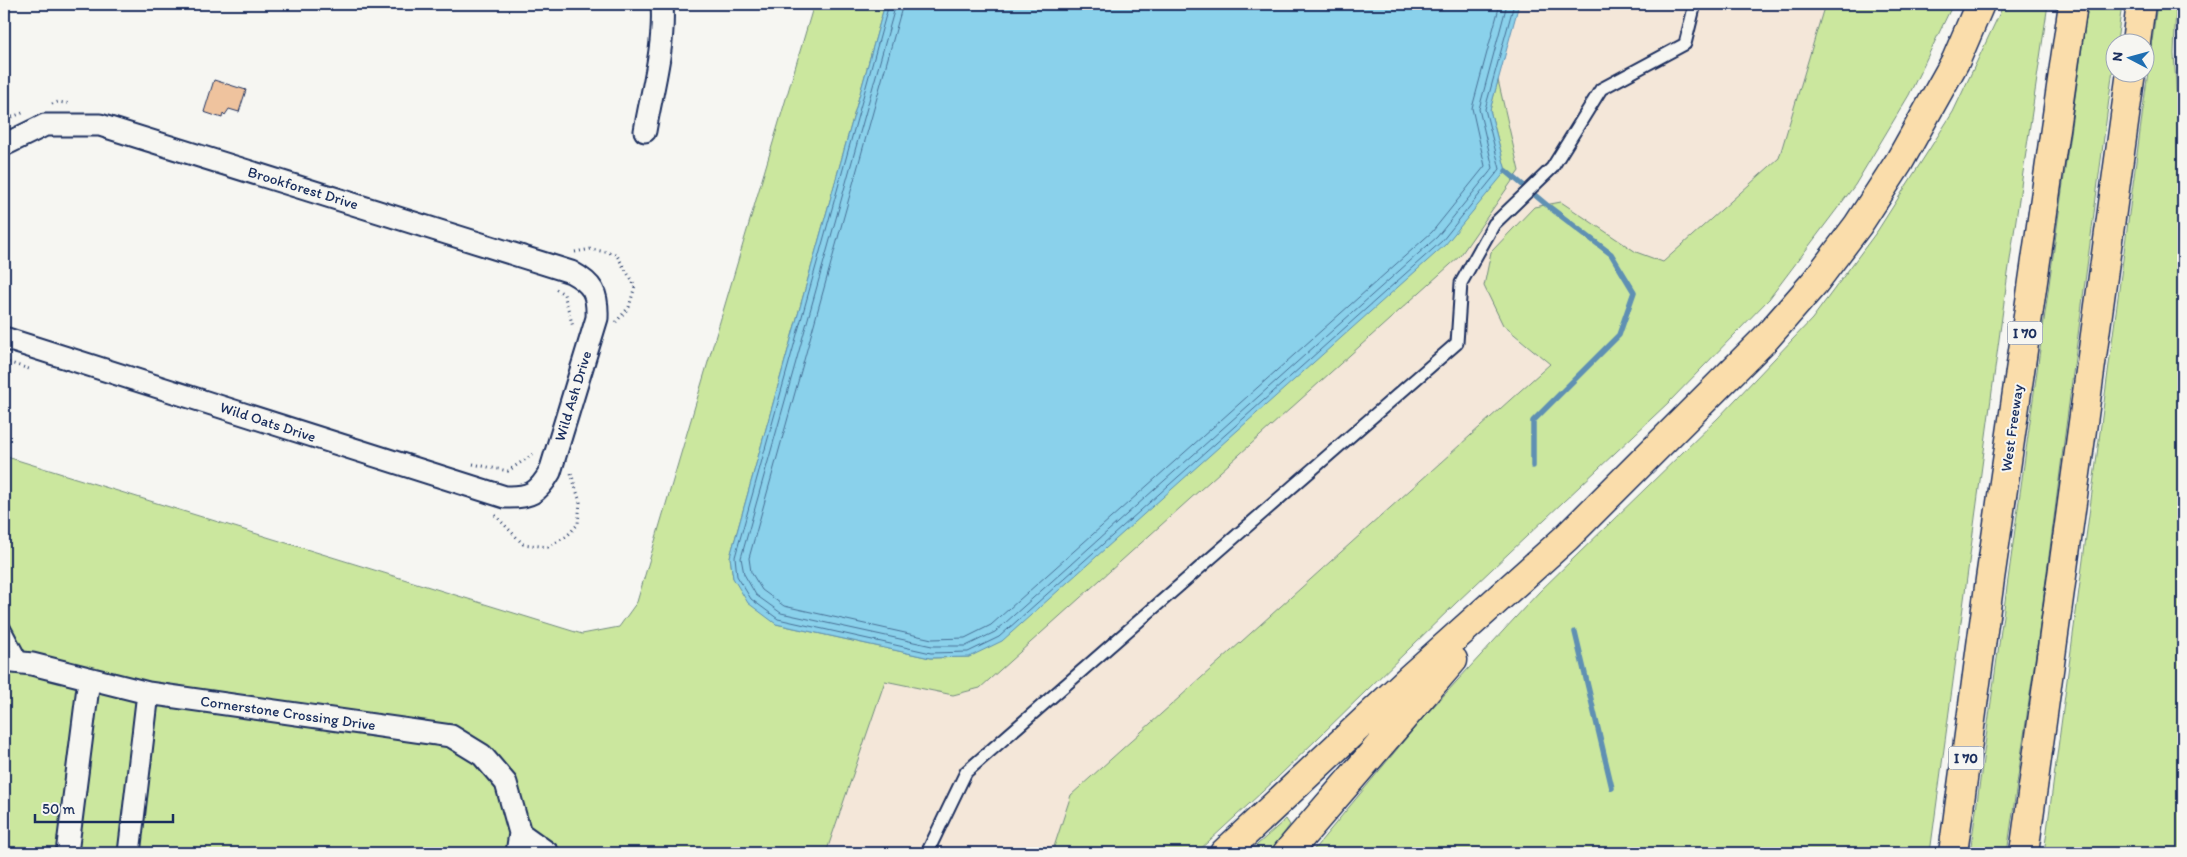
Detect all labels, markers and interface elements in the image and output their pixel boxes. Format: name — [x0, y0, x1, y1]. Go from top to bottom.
north arrow — [2104, 32, 2154, 82]
text: N — [2109, 51, 2127, 62]
street label: Brookforest Drive — [246, 163, 360, 213]
road number: I 70 — [2008, 322, 2042, 344]
street label: Wild Ash Drive — [551, 349, 595, 443]
street label: West Freeway — [1997, 383, 2027, 473]
street label: Wild Oats Drive — [218, 398, 318, 446]
street label: Cornerstone Crossing Drive — [199, 692, 377, 734]
road number: I 70 — [1948, 746, 1984, 770]
scale bar — [35, 792, 172, 824]
text: 50 m — [42, 800, 75, 818]

